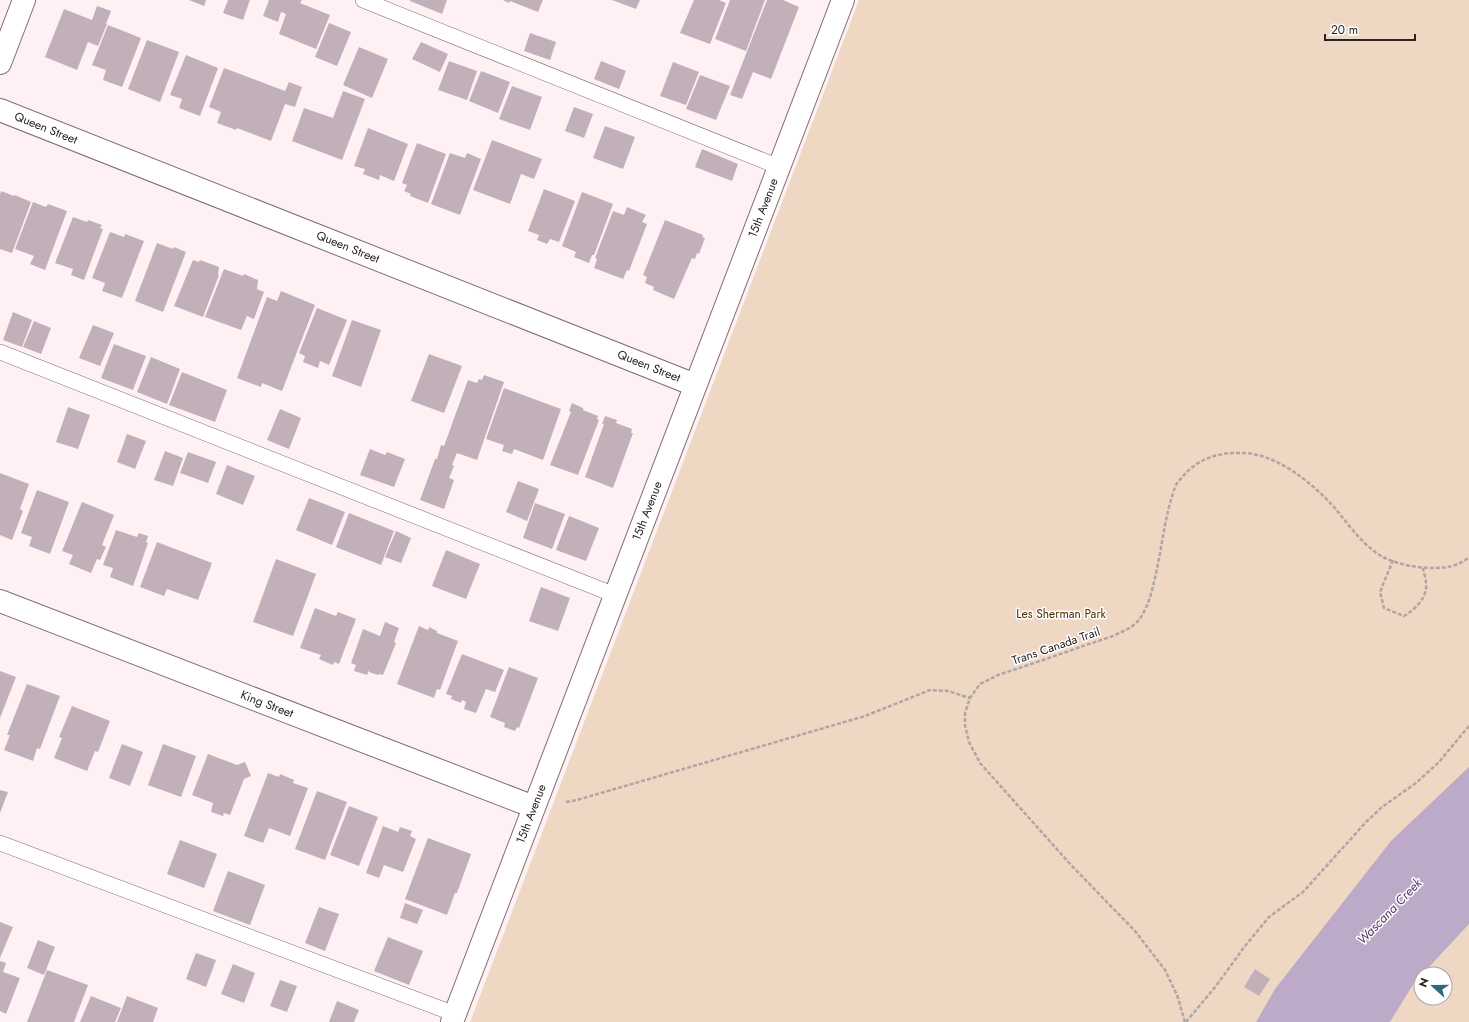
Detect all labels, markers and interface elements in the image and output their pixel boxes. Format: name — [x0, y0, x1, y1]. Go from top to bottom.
scale bar — [1325, 16, 1415, 42]
text: 20 m — [1331, 21, 1358, 39]
street label: Queen Street — [12, 107, 80, 149]
street label: 15th Avenue — [743, 176, 783, 240]
street label: Queen Street — [314, 226, 382, 268]
street label: Queen Street — [615, 345, 683, 387]
street label: 15th Avenue — [627, 479, 667, 543]
park label: Les Sherman Park — [1016, 605, 1107, 623]
street label: Trans Canada Trail — [1010, 623, 1102, 669]
street label: King Street — [238, 686, 296, 722]
street label: 15th Avenue — [511, 782, 551, 846]
water label: Wascana Creek — [1353, 874, 1426, 949]
north arrow — [1413, 966, 1453, 1006]
text: N — [1415, 975, 1433, 989]

